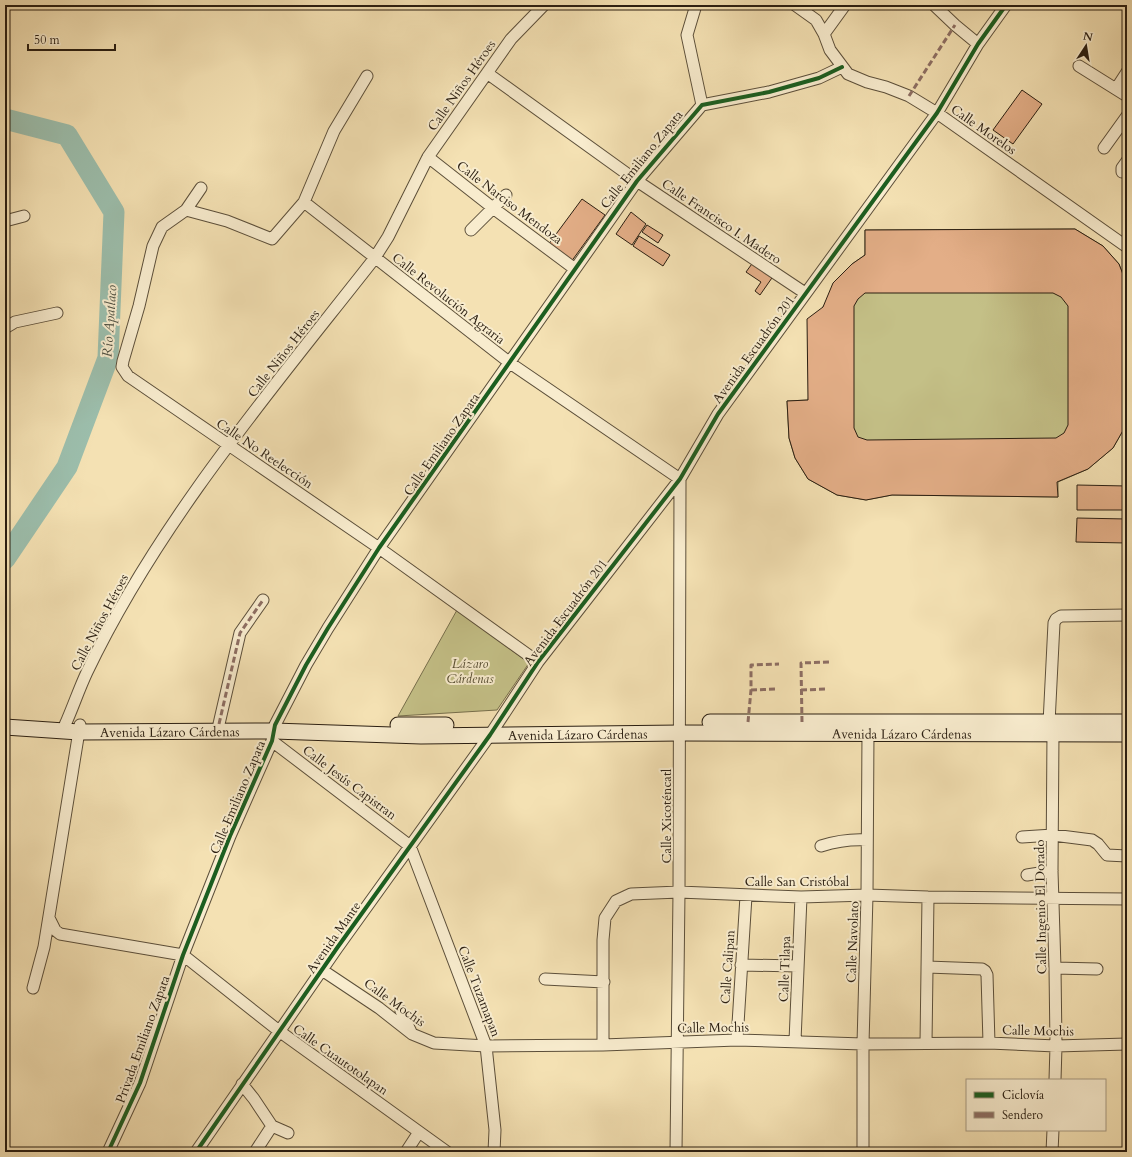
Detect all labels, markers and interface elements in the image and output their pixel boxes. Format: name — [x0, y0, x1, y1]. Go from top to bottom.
scale bar — [28, 26, 115, 52]
north arrow — [1066, 26, 1106, 66]
text: N — [1082, 28, 1095, 45]
text: 50 m — [34, 32, 61, 48]
street label: Calle Niños Héroes — [424, 36, 500, 135]
street label: Calle Morelos — [947, 101, 1020, 159]
street label: Calle Emiliano Zapata — [596, 106, 687, 213]
street label: Calle Narciso Mendoza — [453, 157, 566, 249]
street label: Calle Francisco I. Madero — [658, 175, 785, 269]
street label: Calle Revolución Agraria — [388, 249, 509, 349]
water label: Río Apatlaco — [97, 284, 122, 358]
street label: Avenida Escuadrón 201 — [708, 292, 799, 407]
street label: Calle Niños Héroes — [244, 306, 324, 401]
street label: Calle Emiliano Zapata — [399, 389, 484, 500]
street label: Calle No Reelección — [213, 415, 317, 493]
street label: Avenida Escuadrón 201 — [520, 556, 612, 670]
street label: Calle Niños Héroes — [67, 571, 133, 674]
park label: Lázaro Cárdenas — [446, 655, 494, 688]
street label: Avenida Lázaro Cárdenas — [100, 723, 240, 742]
street label: Avenida Lázaro Cárdenas — [508, 725, 648, 745]
street label: Avenida Lázaro Cárdenas — [832, 725, 972, 744]
street label: Calle Emiliano Zapata — [206, 737, 270, 857]
street label: Calle Jesús Capistran — [299, 741, 401, 825]
street label: Calle Xicoténcatl — [658, 768, 676, 863]
street label: Calle Ingenio El Dorado — [1031, 839, 1051, 975]
street label: Calle San Cristóbal — [745, 873, 850, 891]
street label: Avenida Mante — [302, 898, 365, 977]
street label: Calle Navolato — [843, 901, 863, 983]
street label: Calle Calipan — [716, 929, 740, 1005]
street label: Calle Tilapa — [775, 935, 795, 1002]
street label: Calle Tuzamapan — [453, 943, 505, 1040]
street label: Privada Emiliano Zapata — [111, 973, 175, 1106]
street label: Calle Mochis — [360, 974, 429, 1031]
street label: Calle Mochis — [677, 1018, 749, 1038]
street label: Calle Cuautotolapan — [289, 1020, 392, 1100]
street label: Calle Mochis — [1002, 1021, 1074, 1041]
legend — [966, 1079, 1106, 1131]
text: Ciclovía — [1002, 1087, 1045, 1103]
text: Sendero — [1002, 1107, 1043, 1123]

